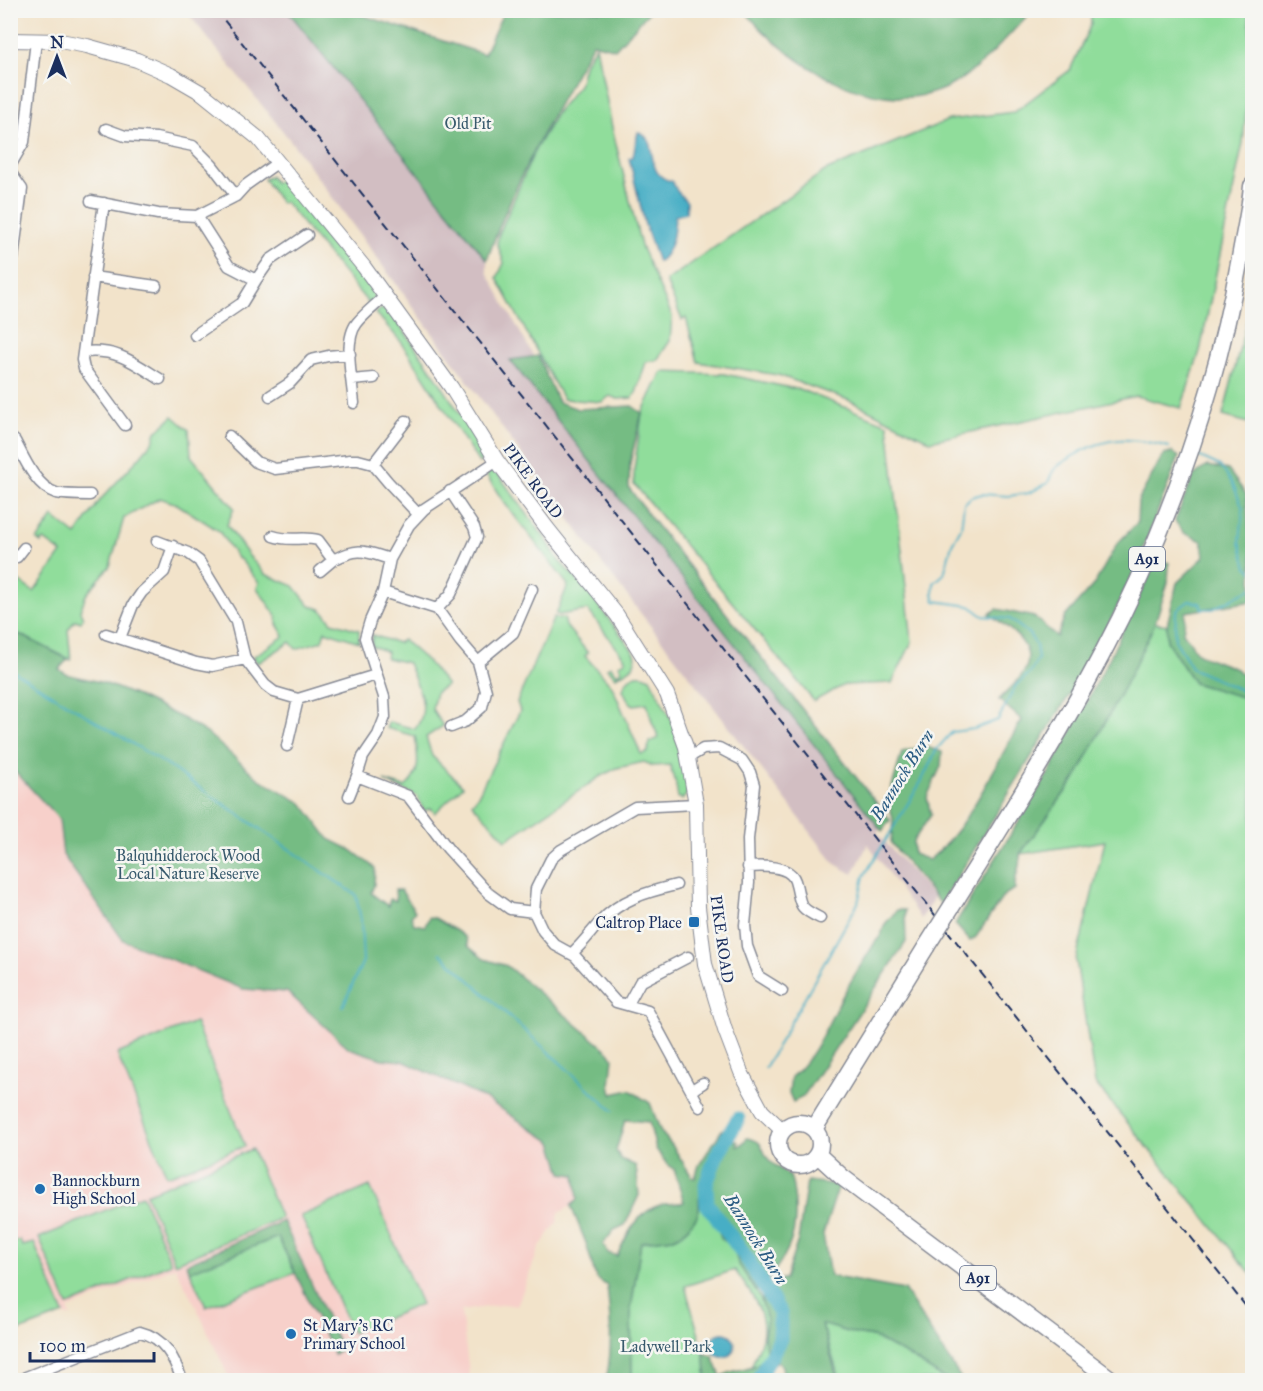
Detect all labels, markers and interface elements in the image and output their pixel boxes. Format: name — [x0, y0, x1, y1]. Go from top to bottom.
north arrow — [27, 27, 87, 87]
text: N — [50, 33, 64, 52]
park label: Old Pit — [444, 114, 492, 133]
street label: PIKE ROAD — [499, 440, 567, 522]
road number: A91 — [1129, 547, 1165, 571]
water label: Bannock Burn — [865, 725, 939, 825]
park label: Balquhidderock Wood Local Nature Reserve — [116, 846, 260, 883]
street label: PIKE ROAD — [706, 894, 738, 984]
place label: Caltrop Place — [595, 913, 682, 932]
marker: Caltrop Place — [687, 915, 701, 929]
place label: Bannockburn High School — [52, 1171, 140, 1209]
marker: Bannockburn High School — [33, 1182, 47, 1196]
water label: Bannock Burn — [719, 1189, 793, 1289]
road number: A91 — [960, 1266, 996, 1290]
place label: St Mary's RC Primary School — [303, 1316, 406, 1353]
scale bar — [30, 1325, 154, 1363]
marker: St Mary's RC Primary School — [284, 1327, 298, 1341]
text: 100 m — [39, 1335, 86, 1357]
park label: Ladywell Park — [620, 1337, 713, 1356]

